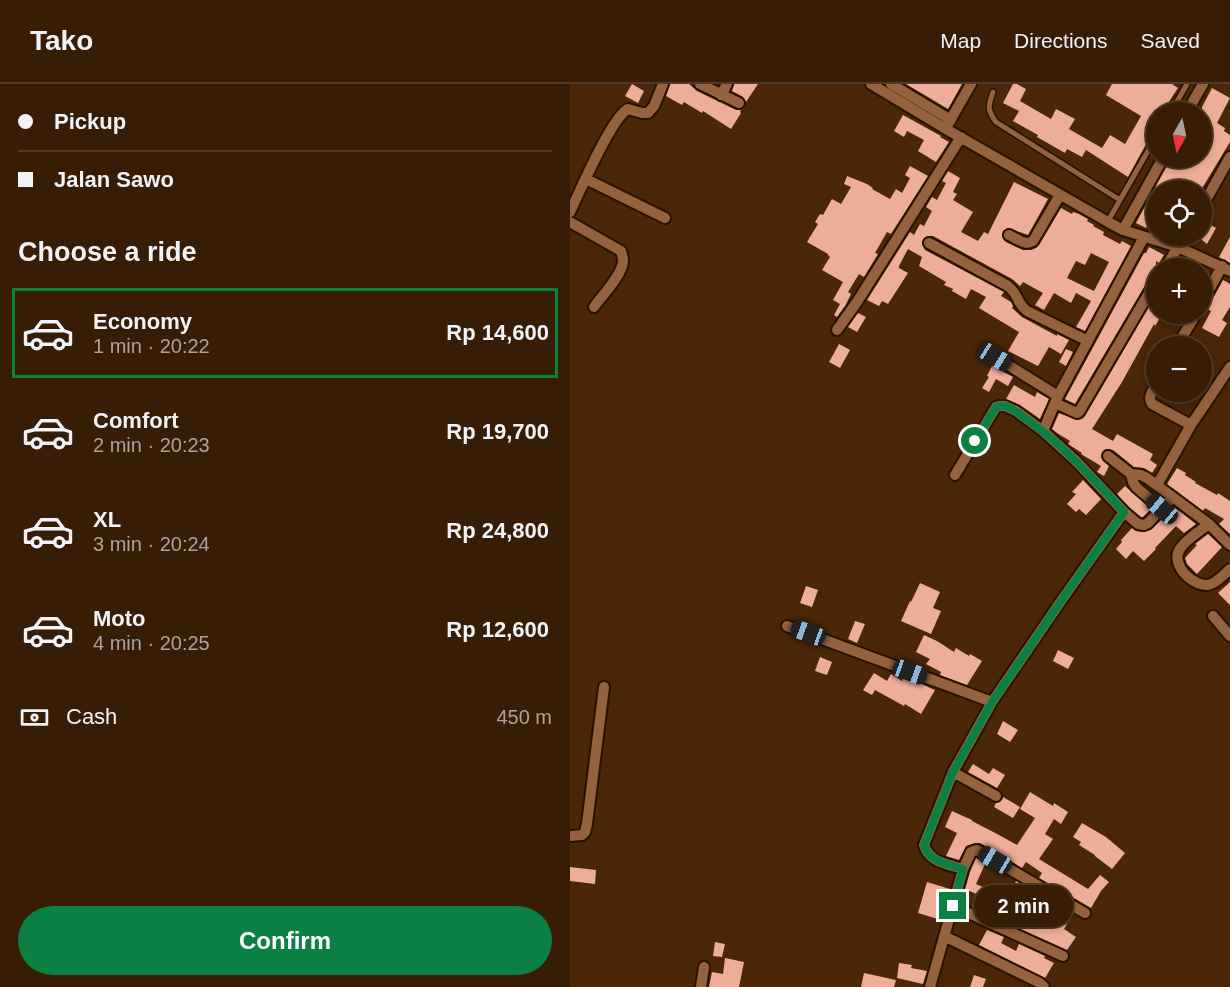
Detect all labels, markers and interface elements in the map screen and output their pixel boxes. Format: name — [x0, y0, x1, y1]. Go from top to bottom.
text: Tako — [30, 25, 93, 56]
text: Map — [940, 29, 981, 52]
text: Directions — [1014, 29, 1107, 52]
text: Saved — [1140, 29, 1200, 52]
north arrow — [1146, 102, 1212, 168]
map controls — [1146, 102, 1212, 402]
text: Pickup — [54, 109, 126, 134]
text: Jalan Sawo — [54, 167, 174, 192]
button: locate — [1146, 180, 1212, 246]
text: Choose a ride — [18, 237, 197, 267]
button: + — [1146, 258, 1212, 324]
icon: car — [21, 306, 75, 360]
text: Economy — [93, 309, 192, 334]
text: Rp 14,600 — [446, 320, 549, 345]
text: 1 min · 20:22 — [93, 335, 210, 357]
button: − — [1146, 336, 1212, 402]
car — [975, 340, 1015, 374]
icon: car — [21, 405, 75, 459]
text: Comfort — [93, 408, 179, 433]
text: Rp 19,700 — [446, 419, 549, 444]
route start — [961, 427, 988, 454]
text: 2 min · 20:23 — [93, 434, 210, 456]
car — [1142, 491, 1182, 527]
icon: car — [21, 504, 75, 558]
text: XL — [93, 507, 121, 532]
text: Rp 24,800 — [446, 518, 549, 543]
text: 3 min · 20:24 — [93, 533, 210, 555]
icon: car — [21, 603, 75, 657]
text: Moto — [93, 606, 146, 631]
text: Rp 12,600 — [446, 617, 549, 642]
car — [788, 618, 828, 648]
text: 4 min · 20:25 — [93, 632, 210, 654]
car — [890, 657, 930, 687]
icon: cash — [18, 701, 51, 734]
text: Cash — [66, 704, 117, 729]
text: 450 m — [496, 706, 552, 728]
car — [975, 843, 1015, 877]
callout: 2 min — [974, 885, 1073, 927]
route end — [939, 892, 966, 919]
text: 2 min — [997, 895, 1050, 917]
button: Confirm — [18, 906, 552, 975]

